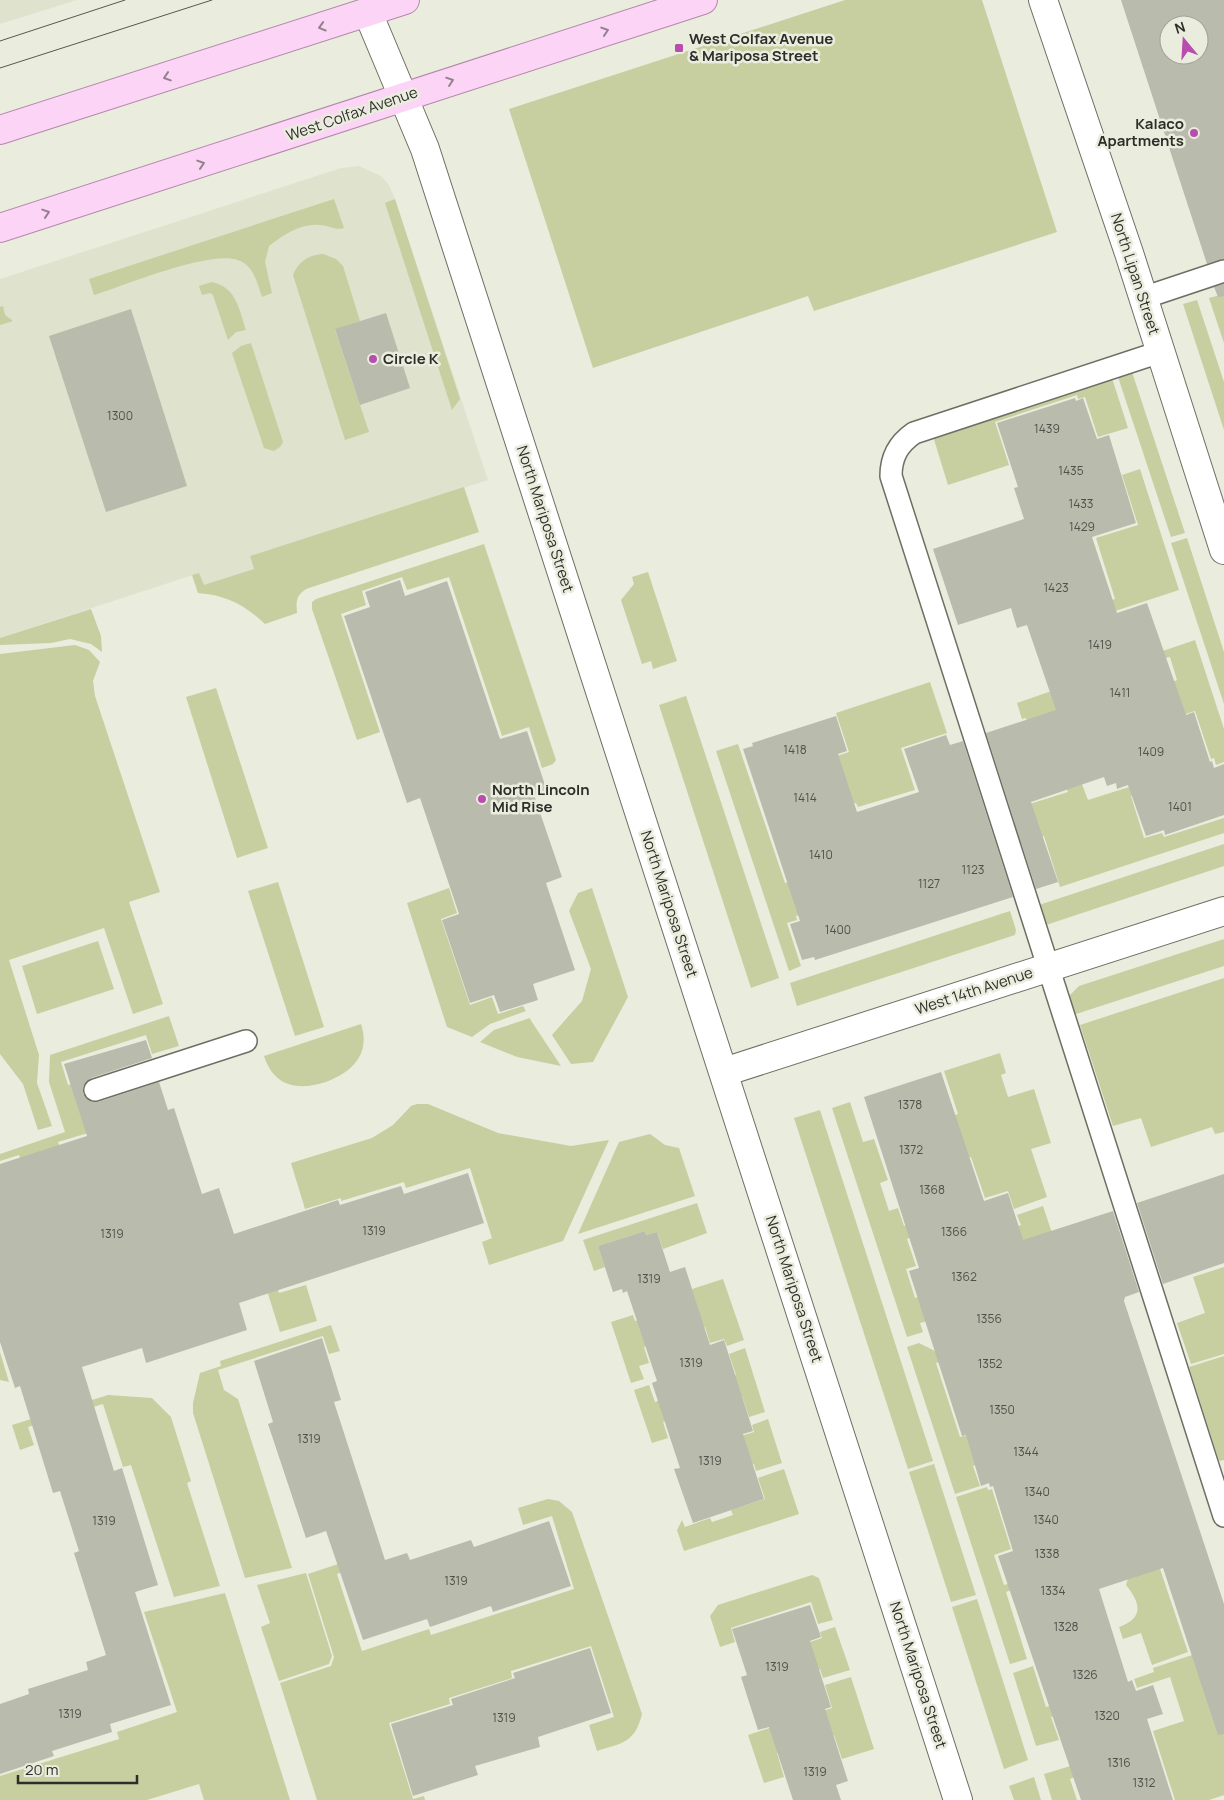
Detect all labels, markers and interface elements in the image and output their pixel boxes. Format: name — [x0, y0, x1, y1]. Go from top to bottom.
north arrow — [1159, 15, 1209, 65]
text: N — [1172, 17, 1188, 38]
one-way arrow — [318, 22, 326, 32]
one-way arrow — [600, 27, 608, 37]
place label: West Colfax Avenue & Mariposa Street — [689, 28, 833, 66]
marker: West Colfax Avenue & Mariposa Street — [673, 42, 685, 54]
one-way arrow — [163, 71, 172, 81]
one-way arrow — [445, 77, 454, 87]
street label: West Colfax Avenue — [283, 81, 421, 146]
place label: Kalaco Apartments — [1097, 113, 1184, 151]
marker: Kalaco Apartments — [1188, 127, 1200, 139]
one-way arrow — [196, 159, 205, 169]
one-way arrow — [42, 209, 50, 219]
street label: North Lipan Street — [1106, 210, 1165, 337]
place label: Circle K — [383, 348, 439, 369]
marker: Circle K — [367, 353, 379, 365]
house number: 1300 — [107, 407, 133, 424]
house number: 1439 — [1034, 420, 1060, 437]
street label: North Mariposa Street — [512, 443, 579, 595]
house number: 1435 — [1058, 462, 1084, 479]
house number: 1433 — [1068, 495, 1094, 512]
house number: 1429 — [1069, 518, 1095, 535]
house number: 1423 — [1043, 579, 1069, 596]
house number: 1419 — [1088, 636, 1112, 653]
house number: 1411 — [1109, 684, 1131, 701]
house number: 1418 — [783, 741, 807, 758]
house number: 1409 — [1138, 743, 1164, 760]
place label: North Lincoln Mid Rise — [492, 779, 590, 817]
house number: 1414 — [793, 789, 817, 806]
marker: North Lincoln Mid Rise — [476, 793, 488, 805]
house number: 1401 — [1168, 798, 1192, 815]
street label: North Mariposa Street — [636, 828, 703, 980]
house number: 1410 — [809, 846, 833, 863]
house number: 1123 — [962, 861, 984, 878]
house number: 1127 — [918, 875, 940, 892]
house number: 1400 — [825, 921, 851, 938]
street label: West 14th Avenue — [912, 962, 1036, 1019]
house number: 1378 — [898, 1096, 922, 1113]
house number: 1372 — [899, 1141, 923, 1158]
house number: 1368 — [919, 1181, 945, 1198]
street label: North Mariposa Street — [761, 1213, 828, 1365]
house number: 1319 — [362, 1222, 386, 1239]
house number: 1366 — [941, 1223, 967, 1240]
house number: 1319 — [100, 1225, 124, 1242]
house number: 1362 — [951, 1268, 977, 1285]
house number: 1319 — [637, 1270, 661, 1287]
house number: 1356 — [976, 1310, 1002, 1327]
house number: 1319 — [679, 1354, 703, 1371]
house number: 1352 — [978, 1355, 1003, 1372]
house number: 1350 — [989, 1401, 1015, 1418]
house number: 1319 — [297, 1430, 321, 1447]
house number: 1344 — [1013, 1443, 1039, 1460]
house number: 1319 — [698, 1452, 722, 1469]
house number: 1340 — [1024, 1483, 1050, 1500]
house number: 1340 — [1033, 1511, 1059, 1528]
house number: 1319 — [92, 1512, 116, 1529]
house number: 1338 — [1035, 1545, 1059, 1562]
house number: 1319 — [444, 1572, 468, 1589]
house number: 1334 — [1040, 1582, 1066, 1599]
street label: North Mariposa Street — [885, 1599, 952, 1751]
house number: 1328 — [1053, 1618, 1079, 1635]
house number: 1319 — [765, 1658, 789, 1675]
house number: 1326 — [1072, 1666, 1098, 1683]
house number: 1319 — [58, 1705, 82, 1722]
house number: 1320 — [1094, 1707, 1120, 1724]
house number: 1319 — [492, 1709, 516, 1726]
scale bar — [18, 1752, 136, 1784]
house number: 1316 — [1107, 1754, 1131, 1771]
text: 20 m — [25, 1759, 58, 1780]
house number: 1319 — [803, 1763, 827, 1780]
house number: 1312 — [1133, 1774, 1156, 1791]

